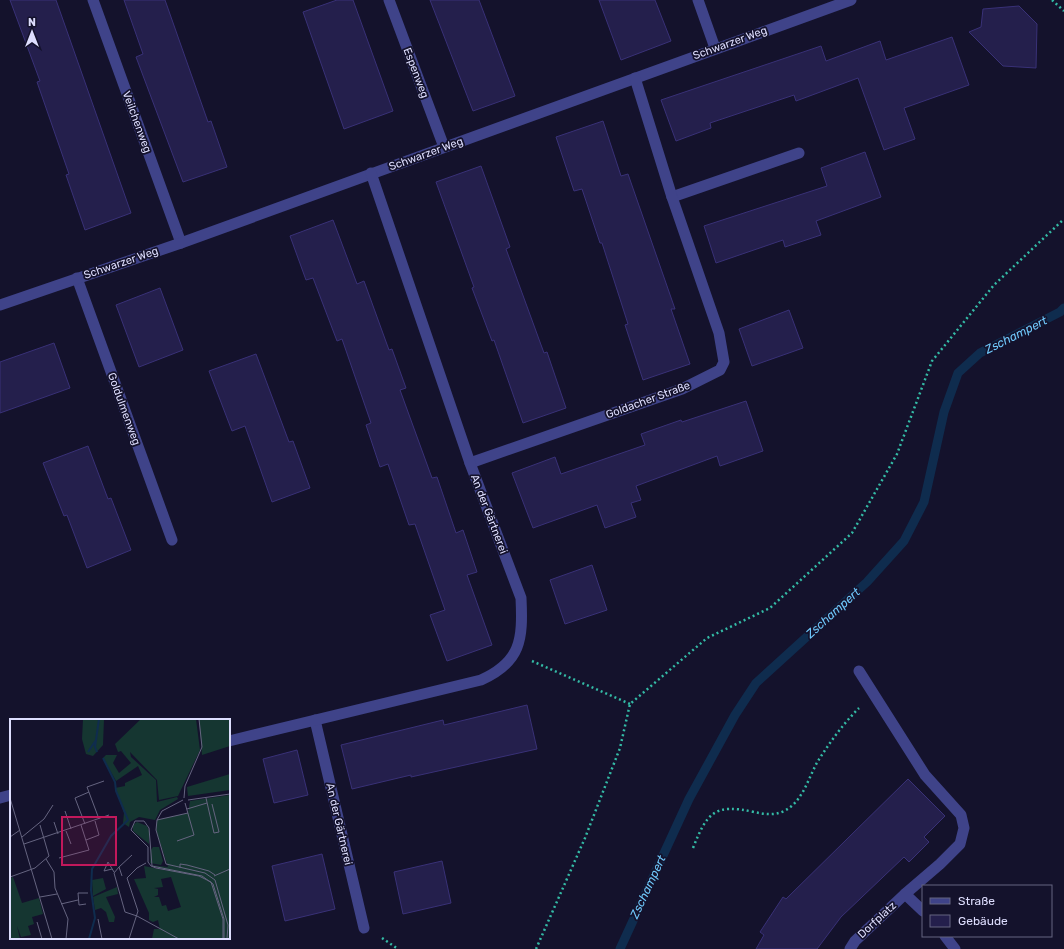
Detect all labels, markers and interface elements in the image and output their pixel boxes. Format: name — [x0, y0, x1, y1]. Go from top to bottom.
north arrow — [12, 12, 52, 52]
text: N — [28, 16, 36, 29]
street label: Schwarzer Weg — [691, 24, 769, 62]
street label: Espenweg — [400, 46, 432, 100]
street label: Veilchenweg — [120, 89, 154, 155]
street label: Schwarzer Weg — [387, 135, 465, 173]
street label: Schwarzer Weg — [82, 244, 160, 282]
water label: Zschampert — [982, 313, 1050, 357]
street label: Goldulmenweg — [105, 371, 143, 447]
street label: Goldacher Straße — [604, 379, 692, 421]
street label: An der Gärtnerei — [468, 473, 510, 555]
water label: Zschampert — [802, 585, 863, 642]
inset map — [10, 719, 230, 939]
street label: An der Gärtnerei — [323, 782, 355, 866]
water label: Zschampert — [627, 853, 669, 922]
legend — [922, 885, 1052, 937]
text: Straße — [958, 894, 995, 908]
street label: Dorfplatz — [855, 899, 899, 941]
text: Gebäude — [958, 914, 1008, 928]

